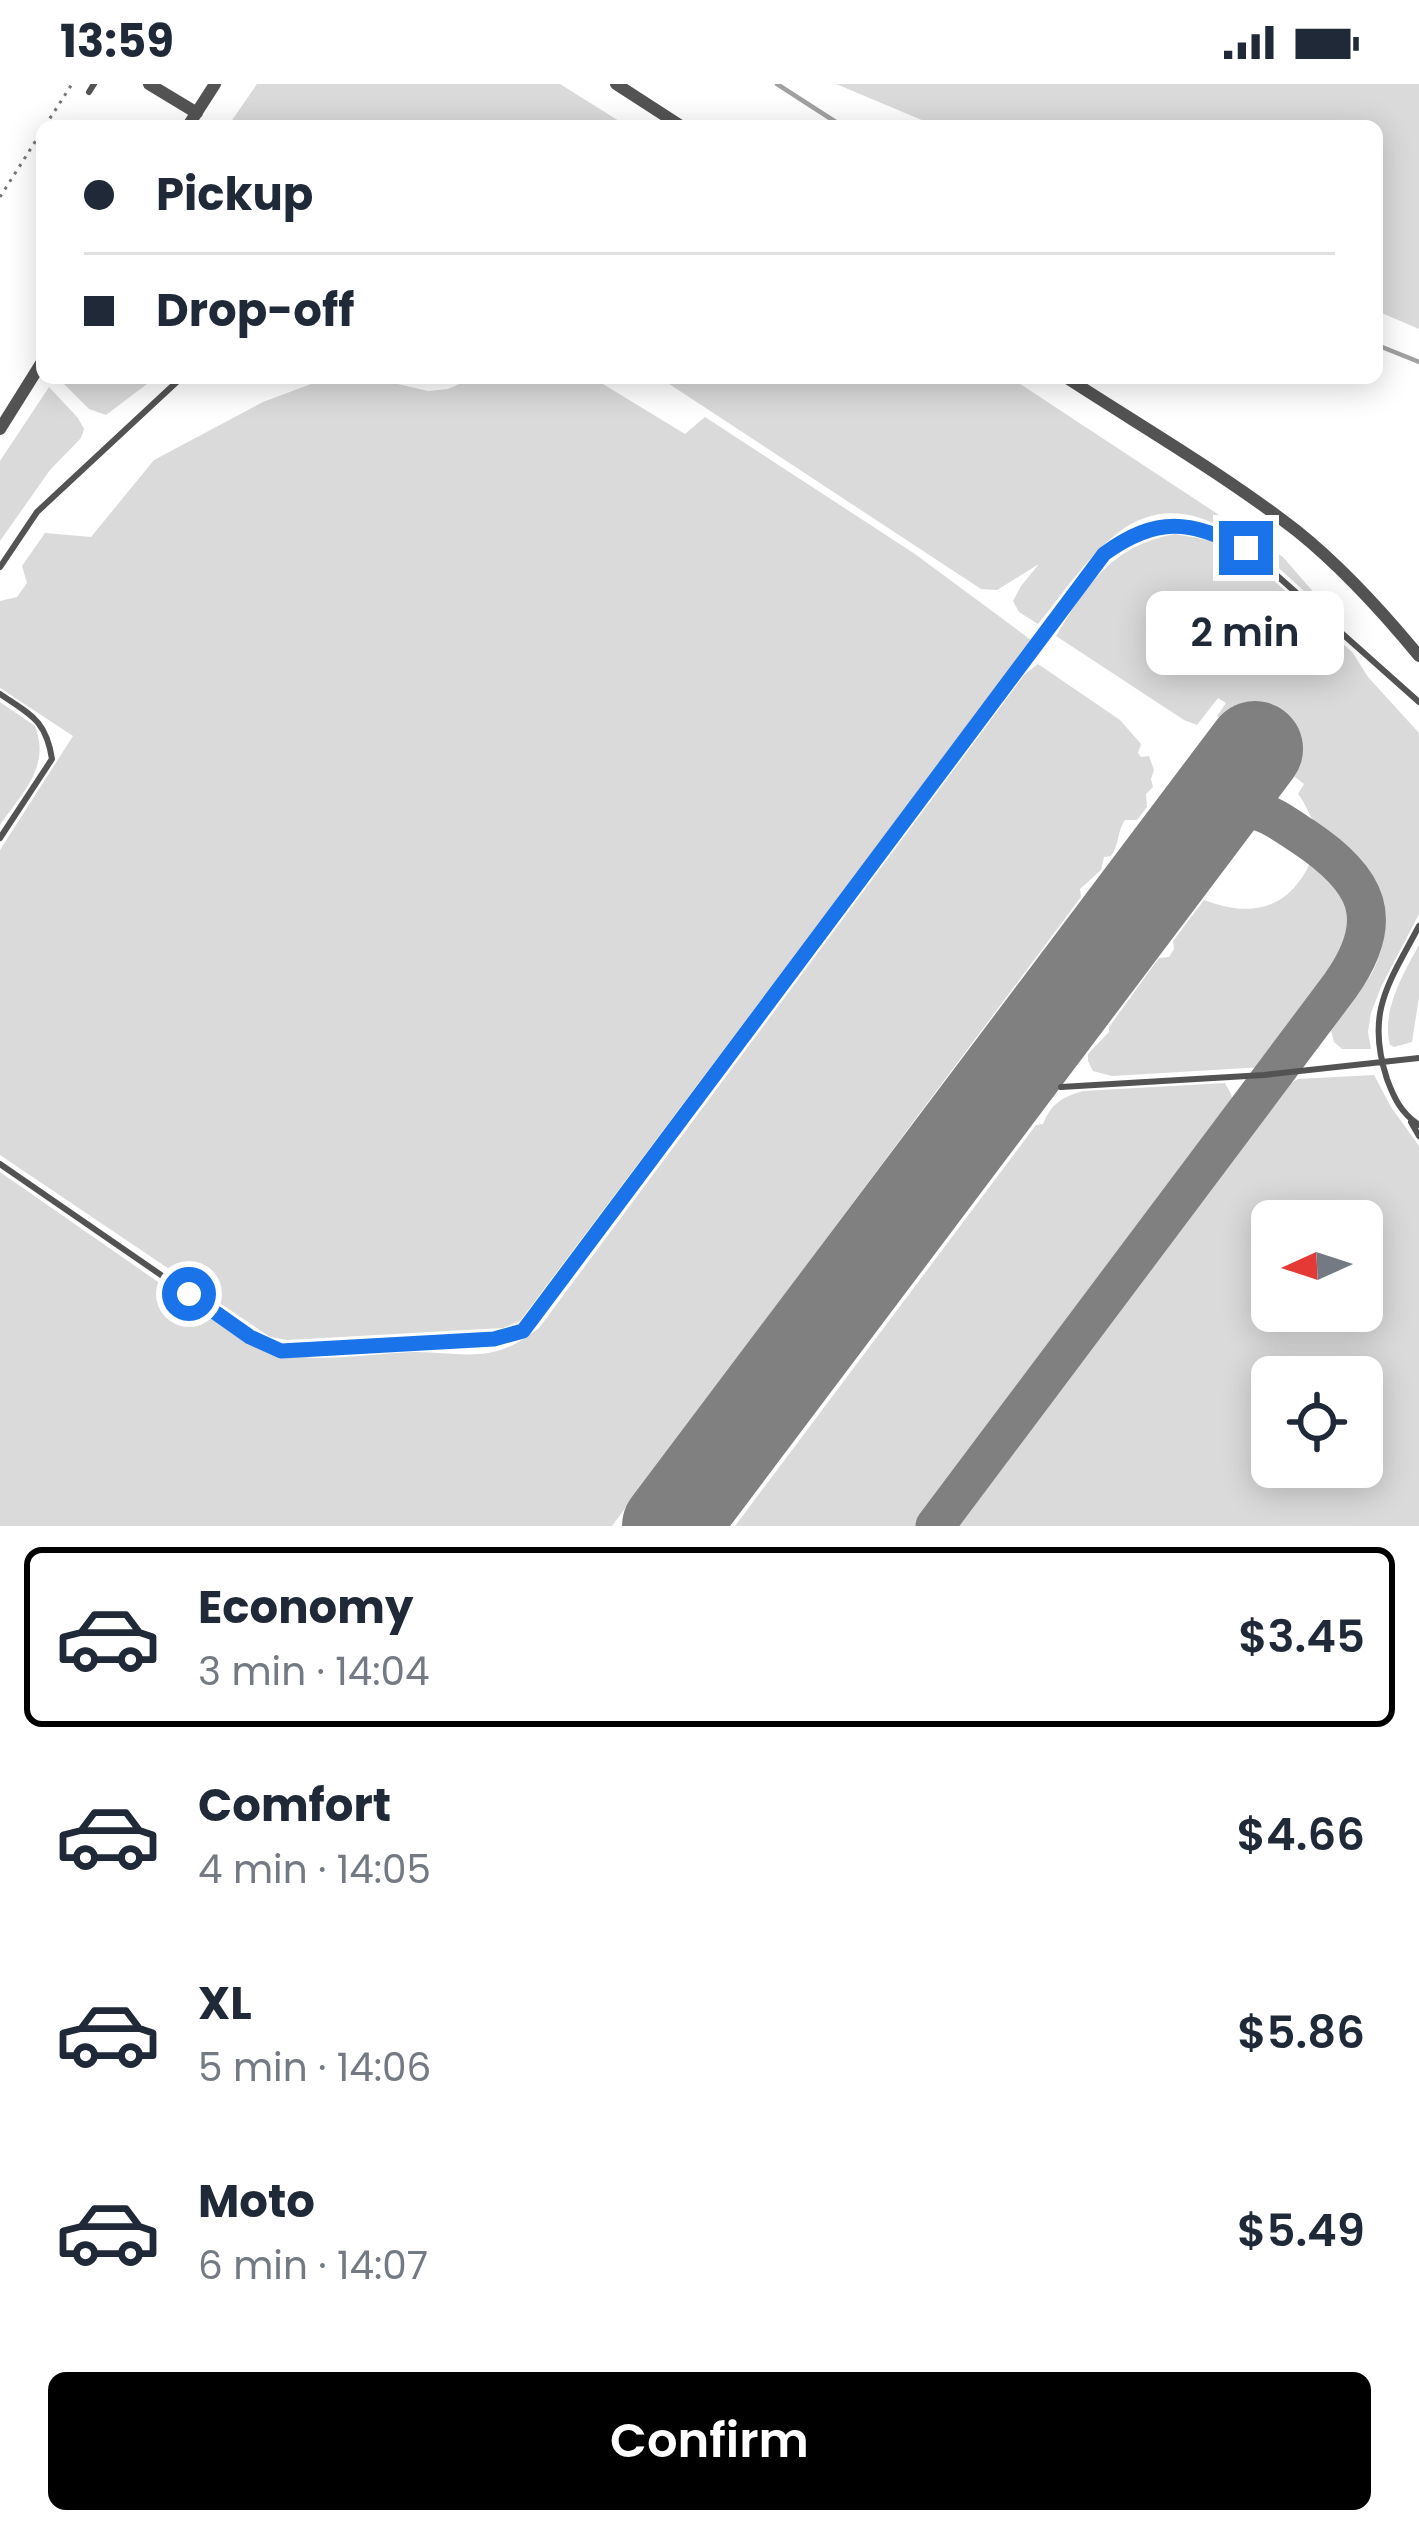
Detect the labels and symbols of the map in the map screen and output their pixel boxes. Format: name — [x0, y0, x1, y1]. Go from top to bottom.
route end — [1219, 521, 1273, 575]
callout: 2 min — [1147, 590, 1345, 674]
north arrow — [1251, 1200, 1383, 1332]
route start — [162, 1267, 216, 1321]

